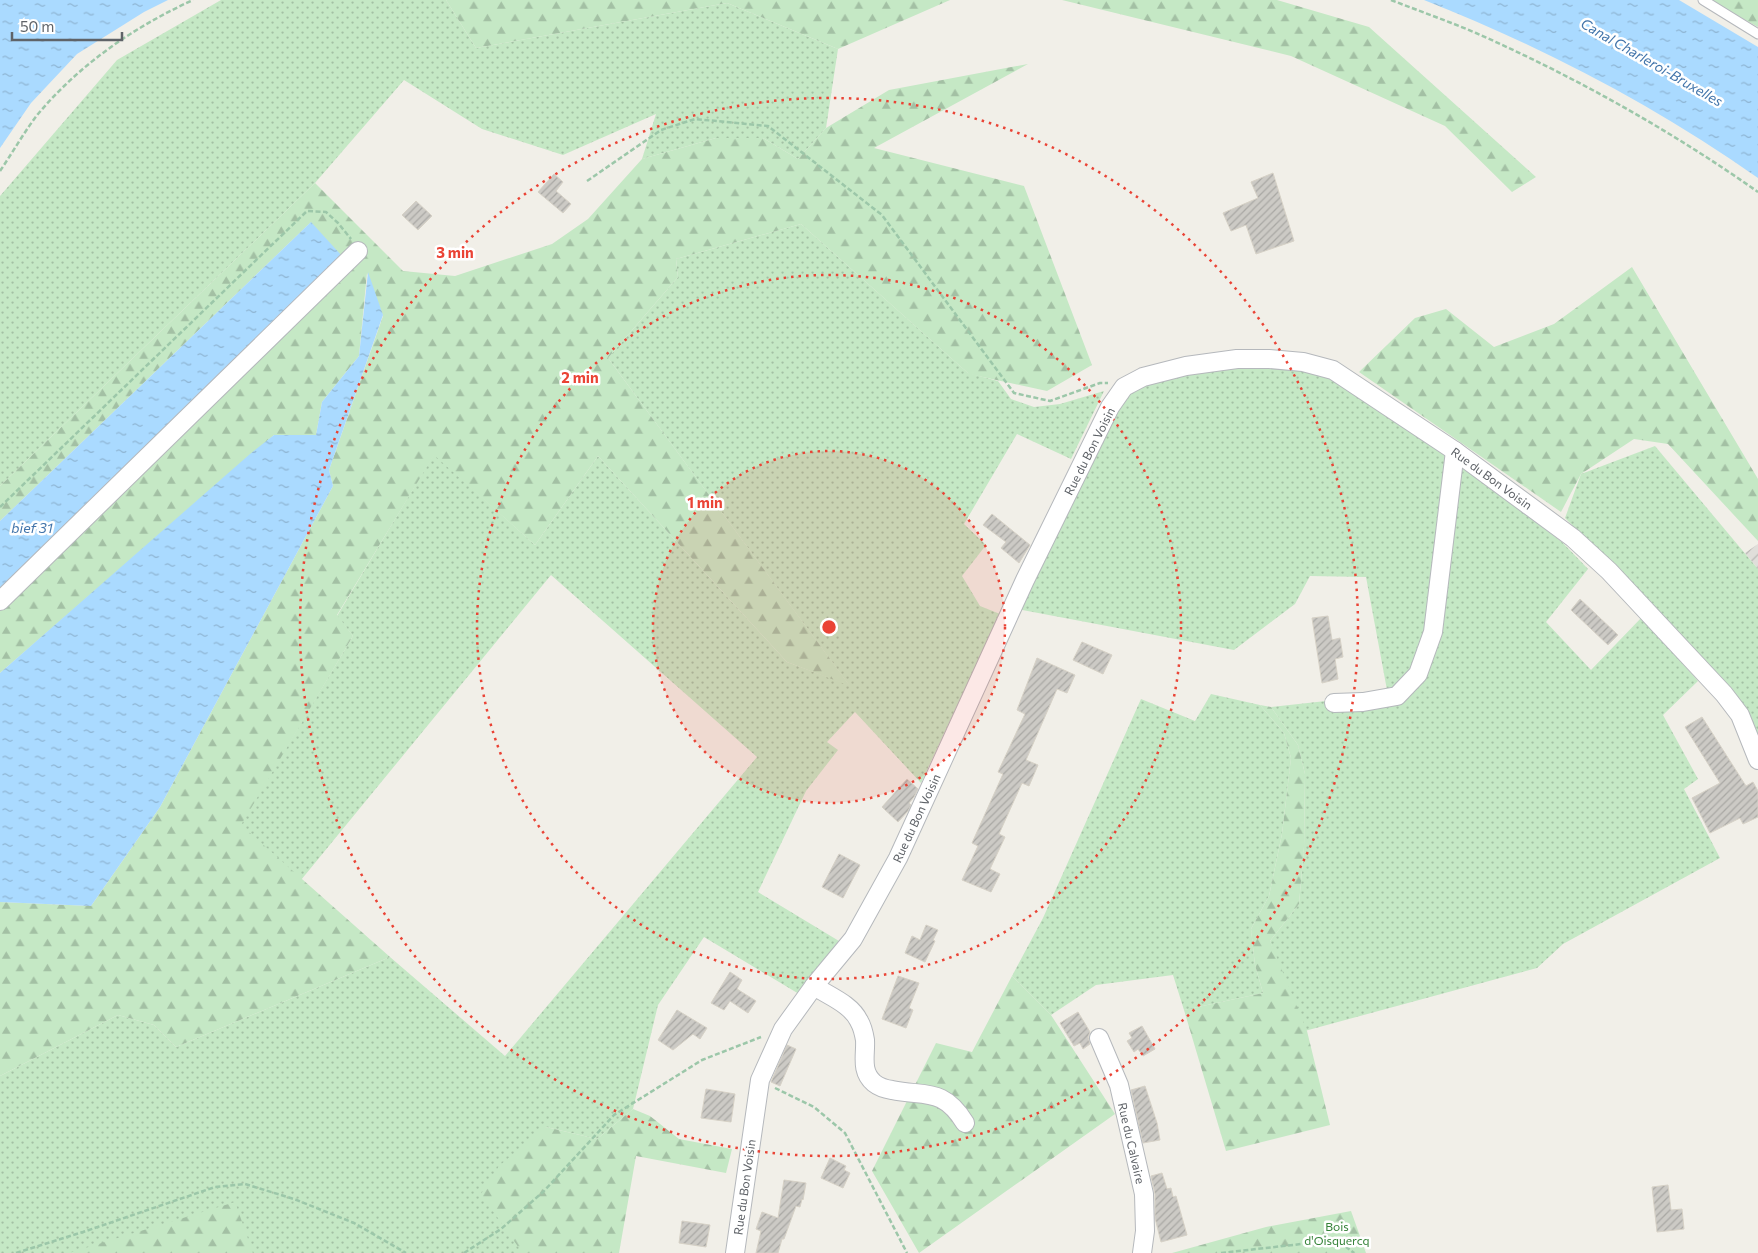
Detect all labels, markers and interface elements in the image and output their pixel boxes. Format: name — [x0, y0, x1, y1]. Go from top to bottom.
scale bar — [12, 10, 122, 42]
water label: Canal Charleroi-Bruxelles — [1578, 14, 1726, 110]
text: 50 m — [20, 17, 54, 35]
text: 3 min — [436, 243, 474, 261]
text: 2 min — [561, 368, 599, 386]
street label: Rue du Bon Voisin — [1061, 405, 1117, 497]
street label: Rue du Bon Voisin — [1449, 444, 1535, 512]
text: 1 min — [687, 493, 723, 511]
water label: bief 31 — [11, 519, 53, 536]
centre of rings — [820, 618, 838, 636]
street label: Rue du Bon Voisin — [889, 771, 943, 865]
street label: Rue du Calvaire — [1116, 1101, 1148, 1185]
street label: Rue du Bon Voisin — [730, 1138, 758, 1236]
park label: Bois d'Oisquercq — [1304, 1219, 1370, 1247]

